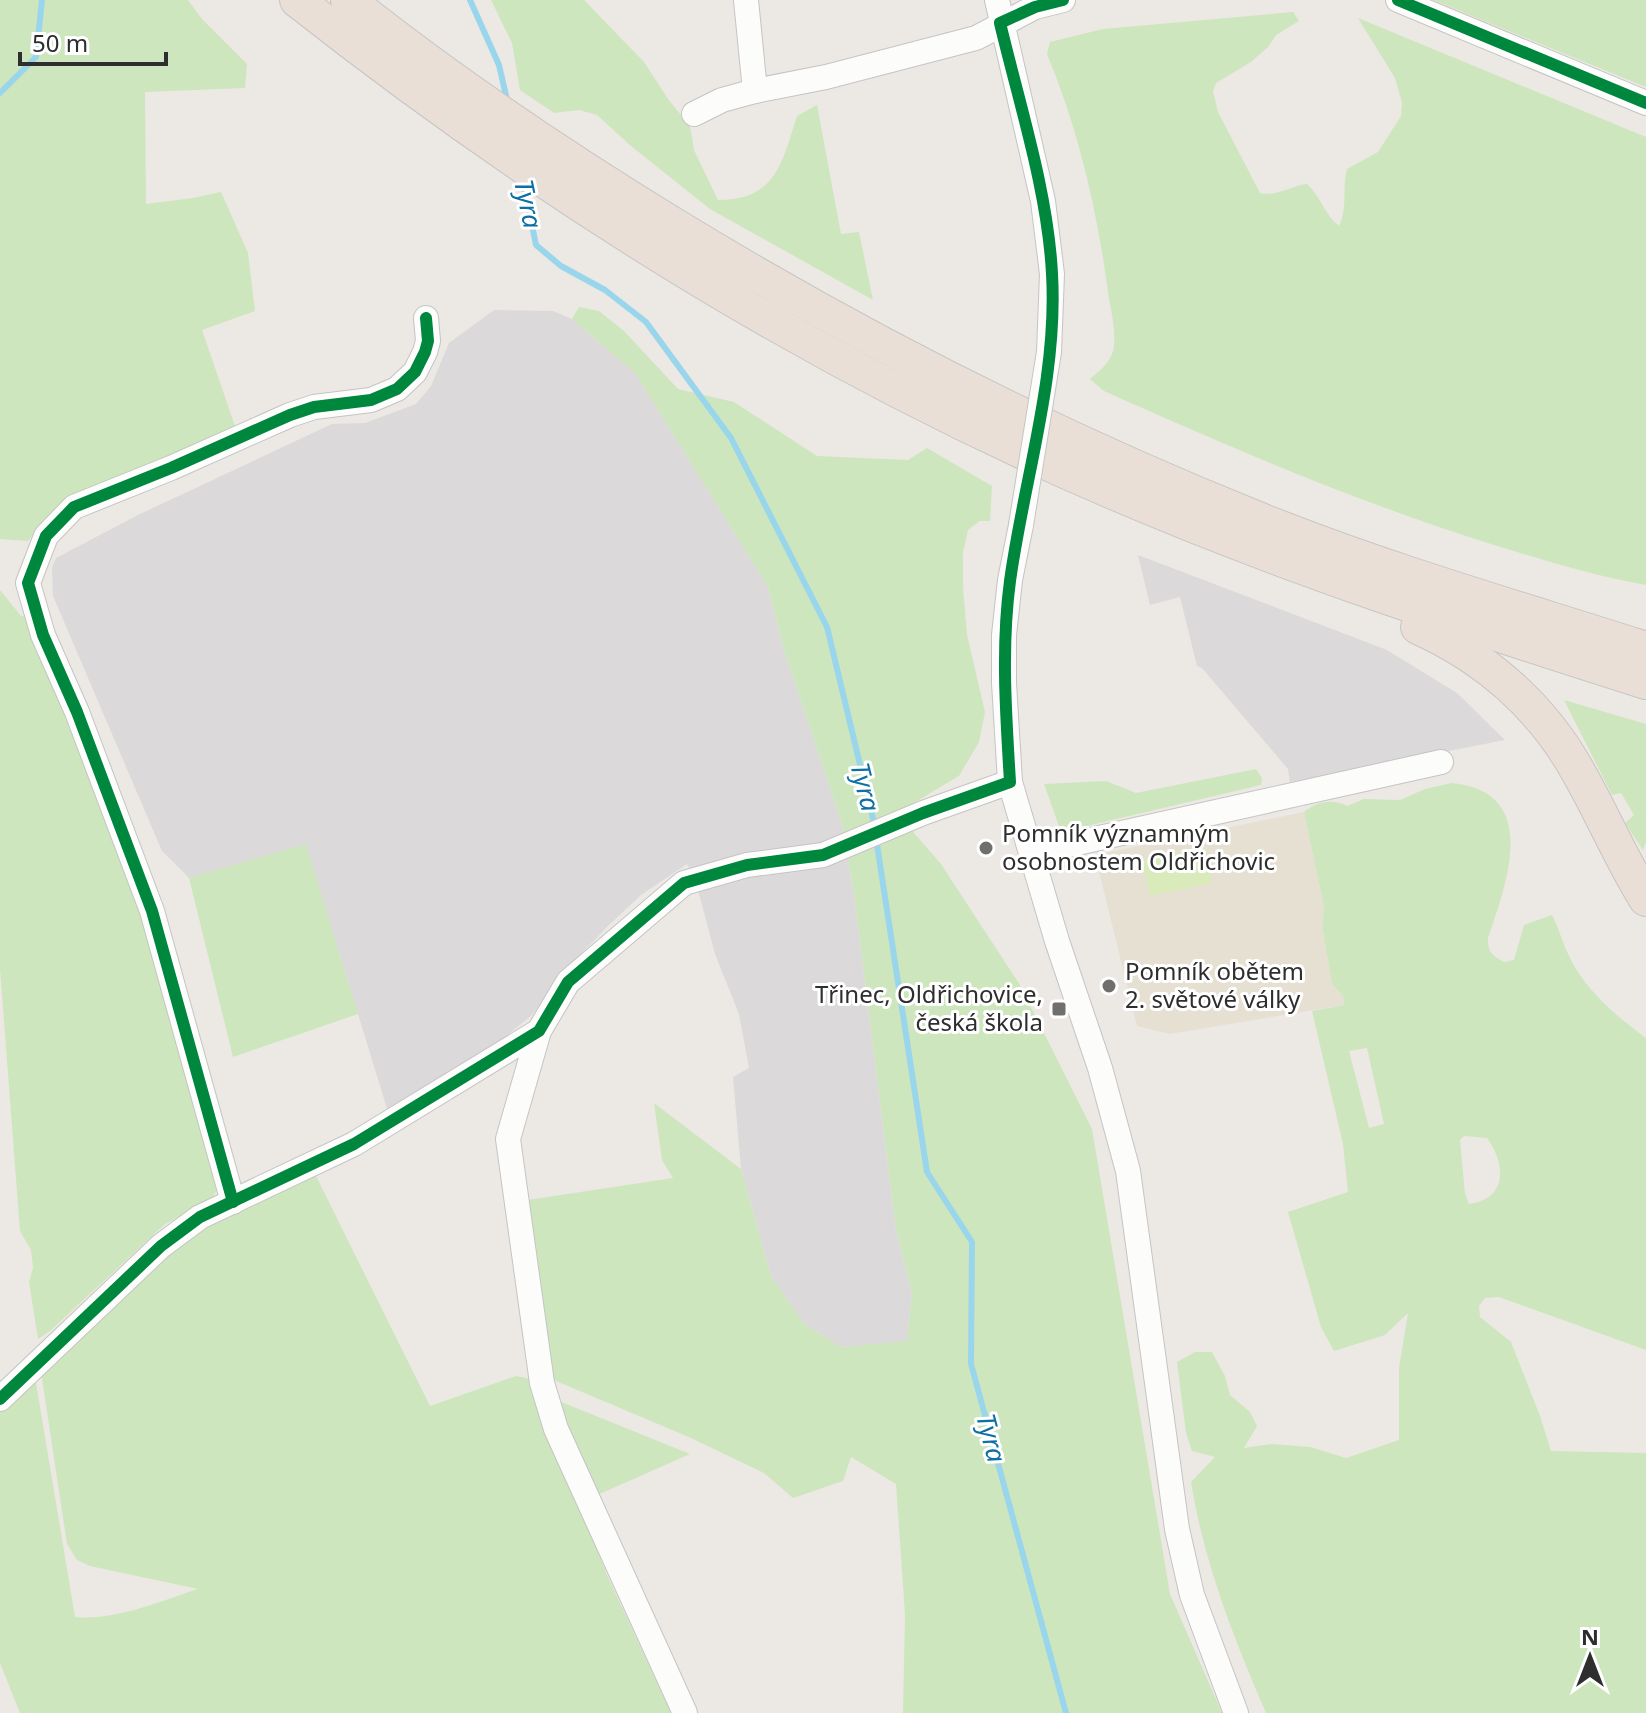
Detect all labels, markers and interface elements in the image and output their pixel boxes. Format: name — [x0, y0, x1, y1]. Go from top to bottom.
scale bar — [20, 16, 166, 66]
text: 50 m — [32, 26, 88, 59]
water label: Tyra — [506, 176, 552, 232]
water label: Tyra — [843, 759, 889, 815]
place label: Pomník významným osobnostem Oldřichovic — [1002, 816, 1275, 877]
marker: Pomník významným osobnostem Oldřichovic — [977, 839, 995, 857]
place label: Pomník obětem 2. světové války — [1125, 954, 1304, 1015]
place label: Třinec, Oldřichovice, česká škola — [815, 977, 1043, 1038]
marker: Pomník obětem 2. světové války — [1100, 977, 1118, 995]
marker: Třinec, Oldřichovice, česká škola — [1050, 1000, 1068, 1018]
water label: Tyra — [968, 1409, 1016, 1466]
north arrow — [1550, 1617, 1630, 1697]
text: N — [1581, 1621, 1599, 1651]

